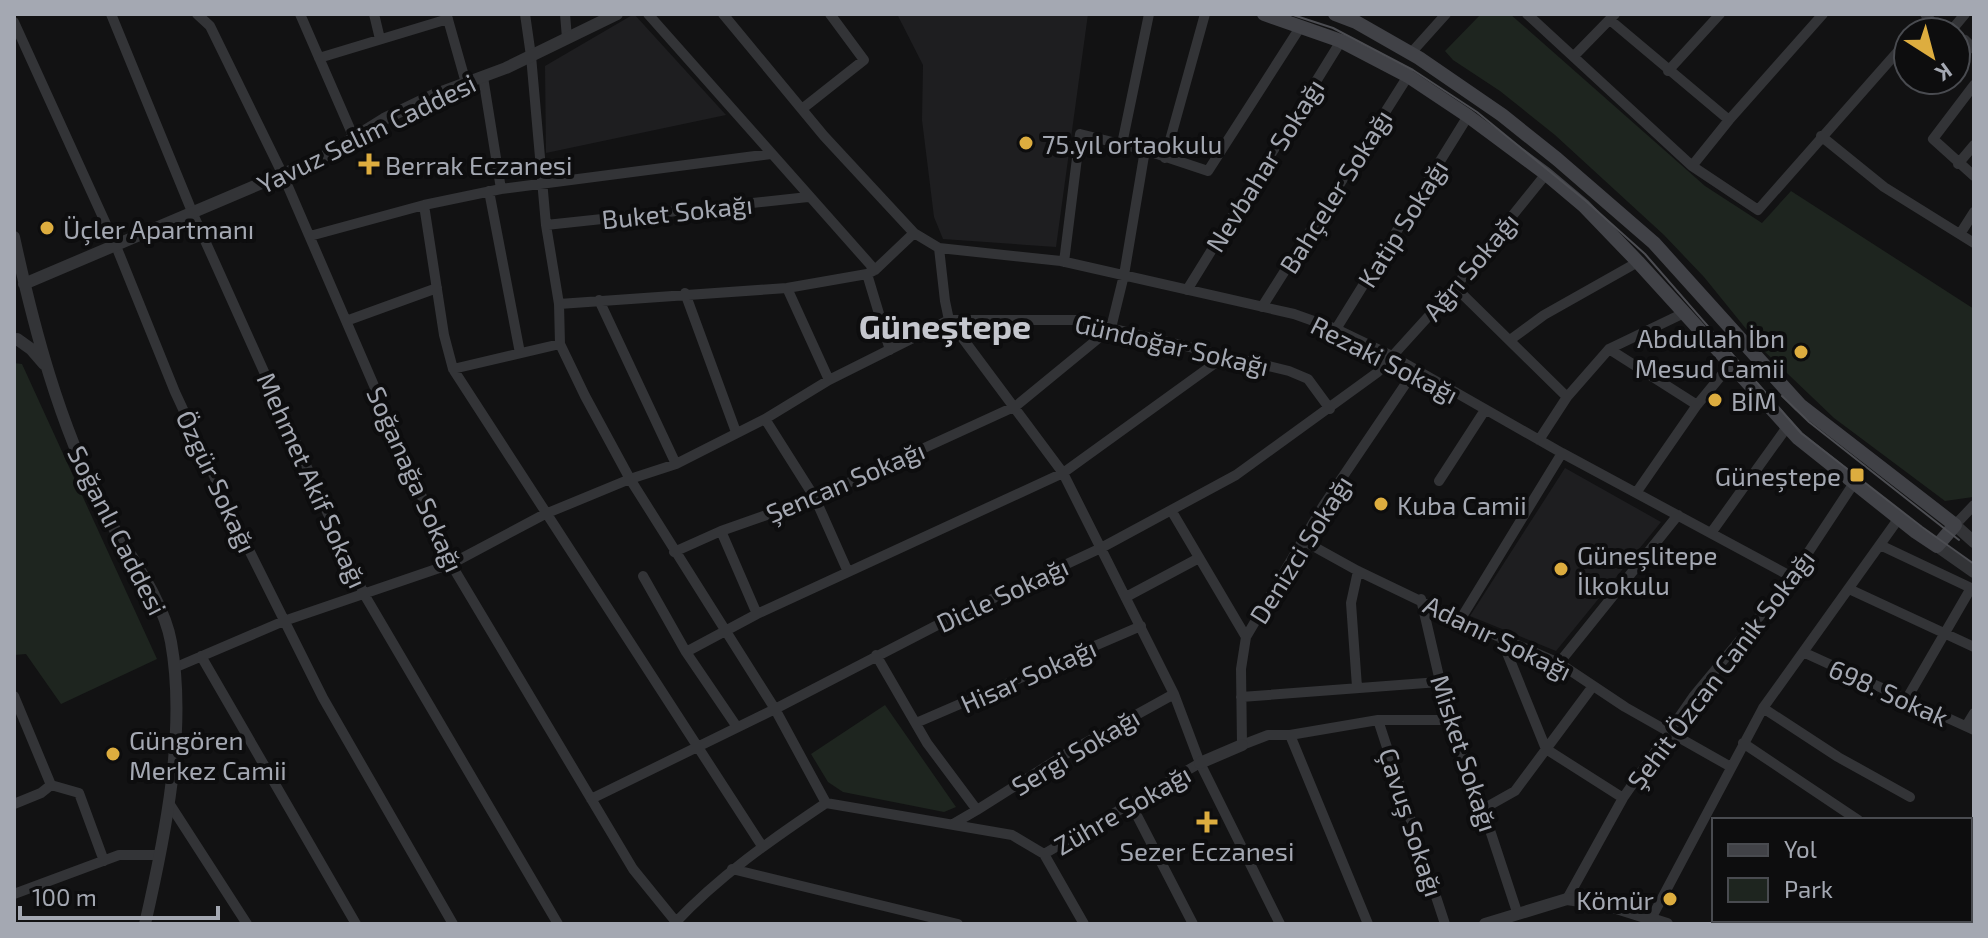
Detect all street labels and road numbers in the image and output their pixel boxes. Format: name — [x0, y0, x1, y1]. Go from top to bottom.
street label: Yavuz Selim Caddesi — [252, 67, 480, 199]
street label: Nevbahar Sokağı — [1198, 73, 1330, 257]
street label: Bahçeler Sokağı — [1272, 103, 1399, 280]
street label: Katip Sokağı — [1351, 153, 1453, 293]
street label: Buket Sokağı — [600, 188, 754, 234]
street label: Ağrı Sokağı — [1416, 206, 1524, 326]
street label: Gündoğar Sokağı — [1072, 307, 1272, 381]
street label: Rezaki Sokağı — [1306, 309, 1464, 409]
street label: Mehmet Akif Sokağı — [252, 367, 374, 593]
street label: Soğanağa Sokağı — [361, 381, 471, 577]
street label: Özgür Sokağı — [171, 405, 263, 557]
street label: Şencan Sokağı — [761, 434, 930, 530]
street label: Soğanlı Caddesi — [62, 440, 174, 620]
street label: Denizci Sokağı — [1242, 469, 1358, 629]
street label: Şehit Özcan Canik Sokağı — [1620, 543, 1822, 796]
street label: Dicle Sokağı — [931, 550, 1073, 638]
street label: Adanır Sokağı — [1419, 588, 1577, 686]
street label: Hisar Sokağı — [956, 631, 1100, 719]
street label: 698. Sokak — [1825, 652, 1953, 732]
street label: Misket Sokağı — [1425, 671, 1505, 835]
street label: Sergi Sokağı — [1006, 701, 1144, 801]
street label: Çavuş Sokağı — [1371, 744, 1451, 901]
street label: Zühre Sokağı — [1048, 757, 1196, 861]

